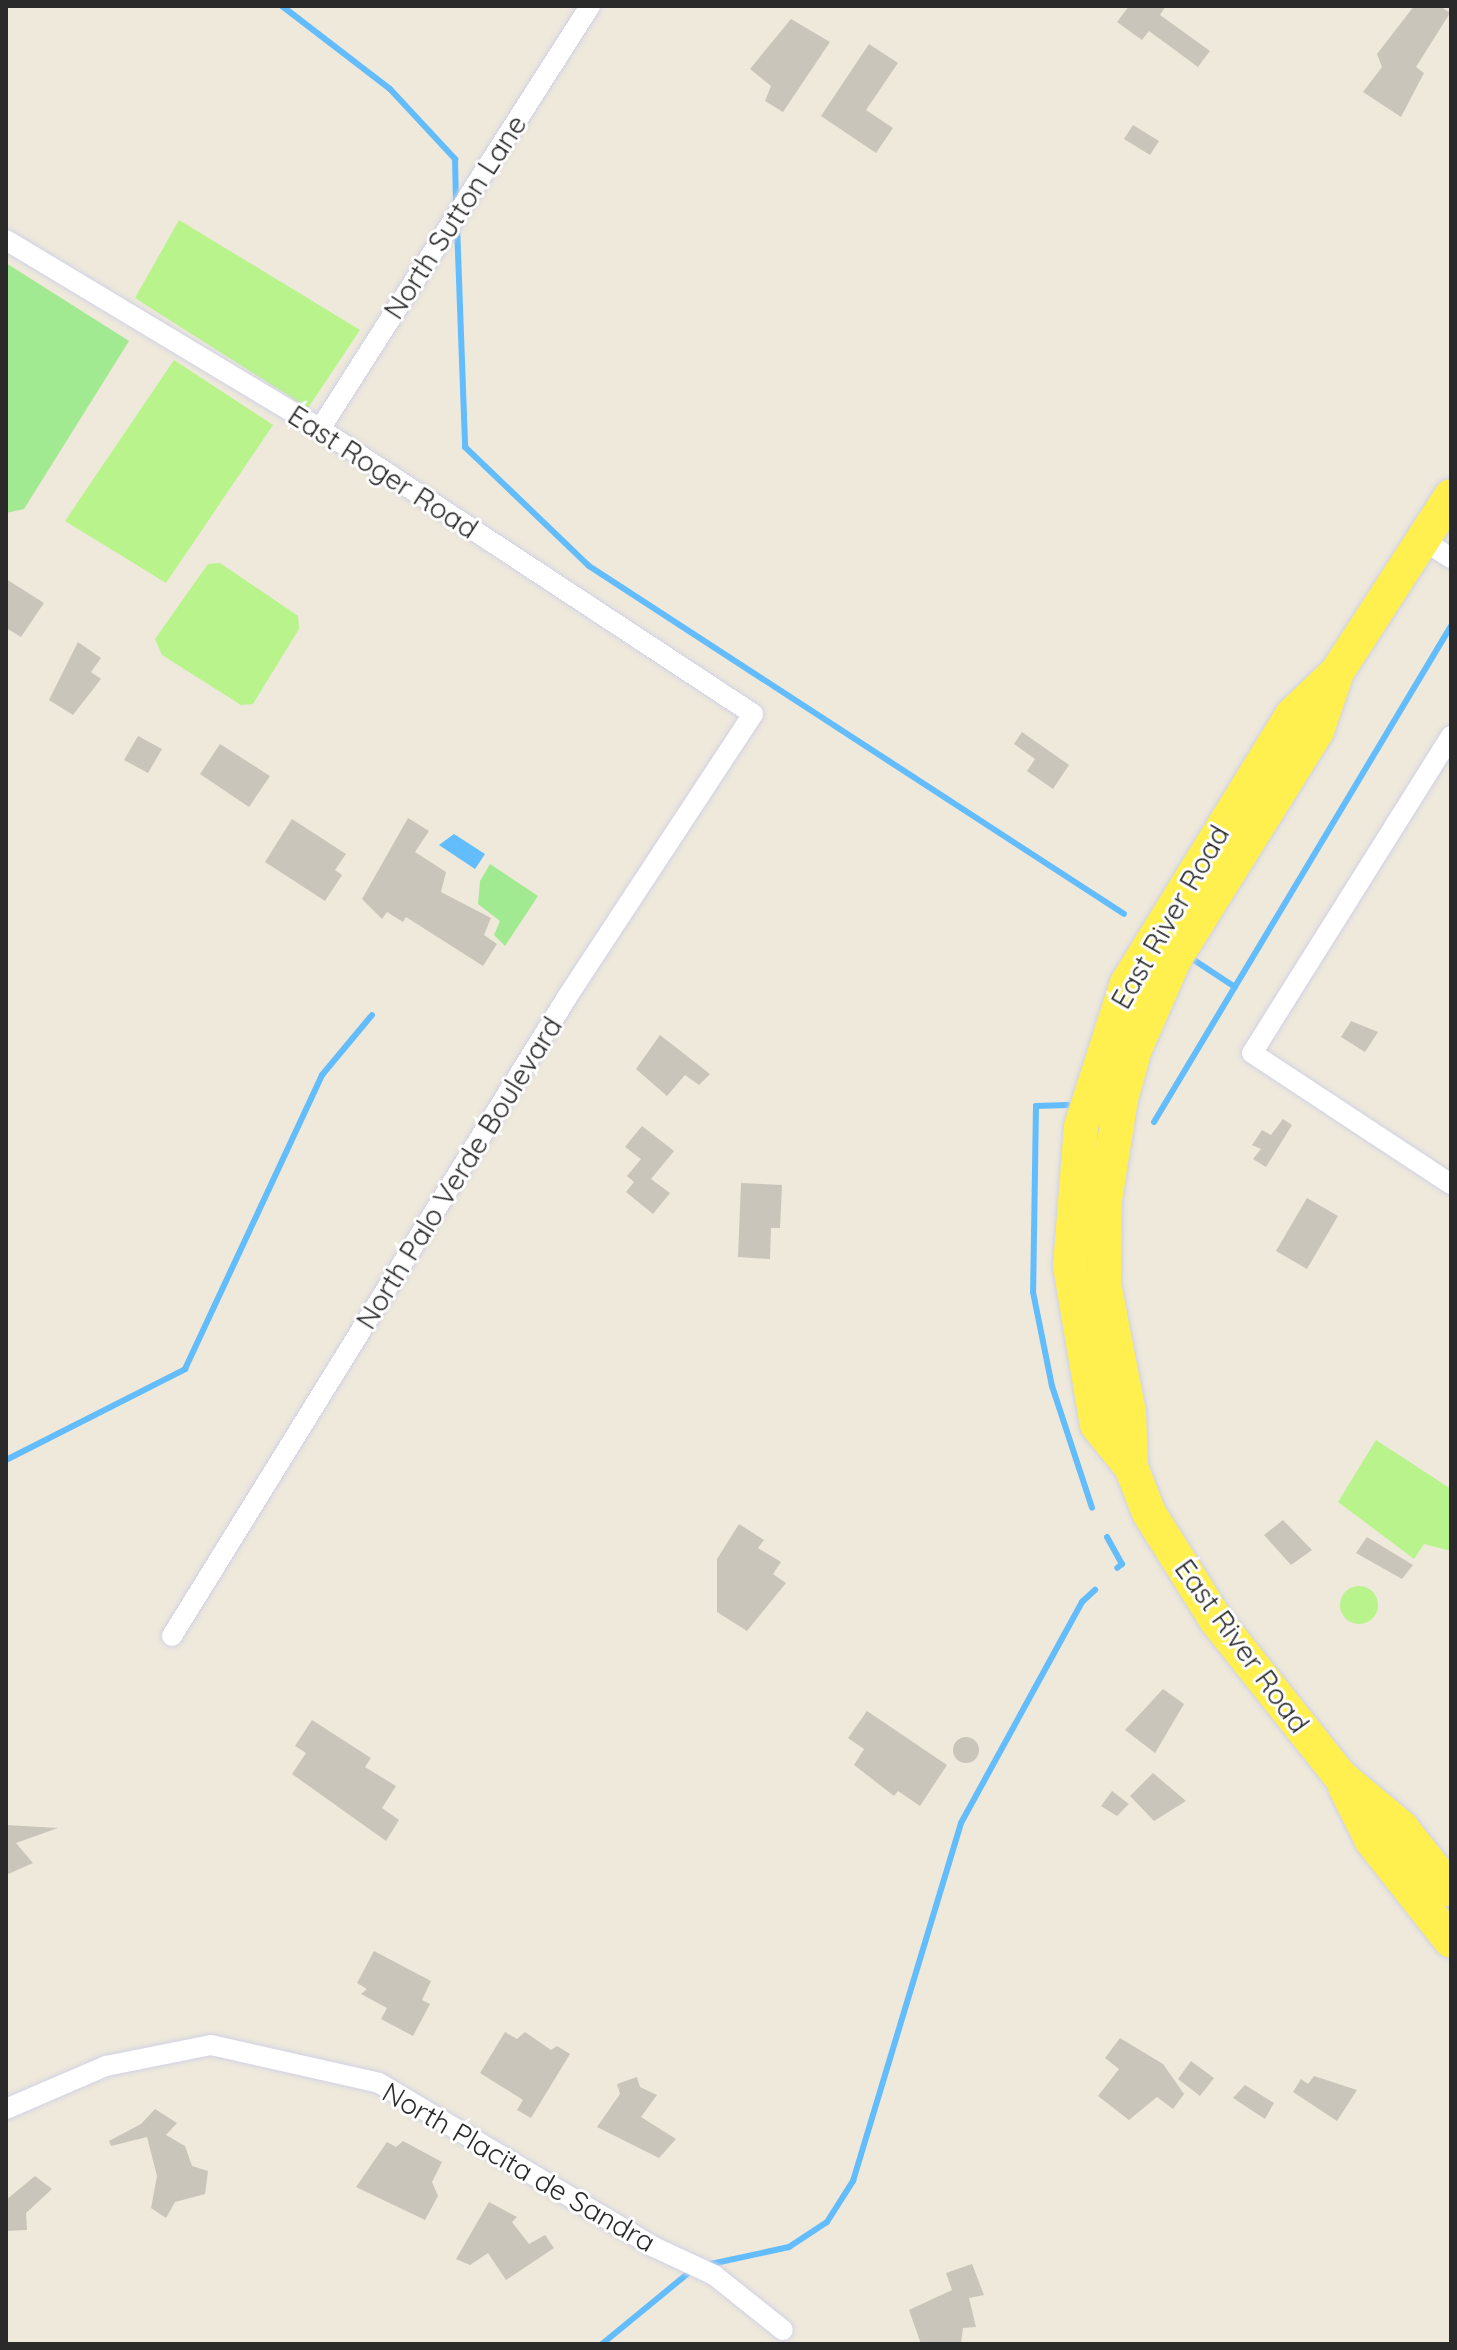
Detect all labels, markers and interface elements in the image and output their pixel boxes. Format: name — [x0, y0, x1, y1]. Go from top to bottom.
street label: North Sutton Lane — [377, 109, 533, 325]
street label: East Roger Road — [282, 398, 484, 546]
street label: East River Road — [1104, 819, 1236, 1015]
street label: North Palo Verde Boulevard — [349, 1011, 569, 1335]
street label: East River Road — [1168, 1553, 1316, 1739]
street label: North Placita de Sandra — [377, 2075, 661, 2259]

